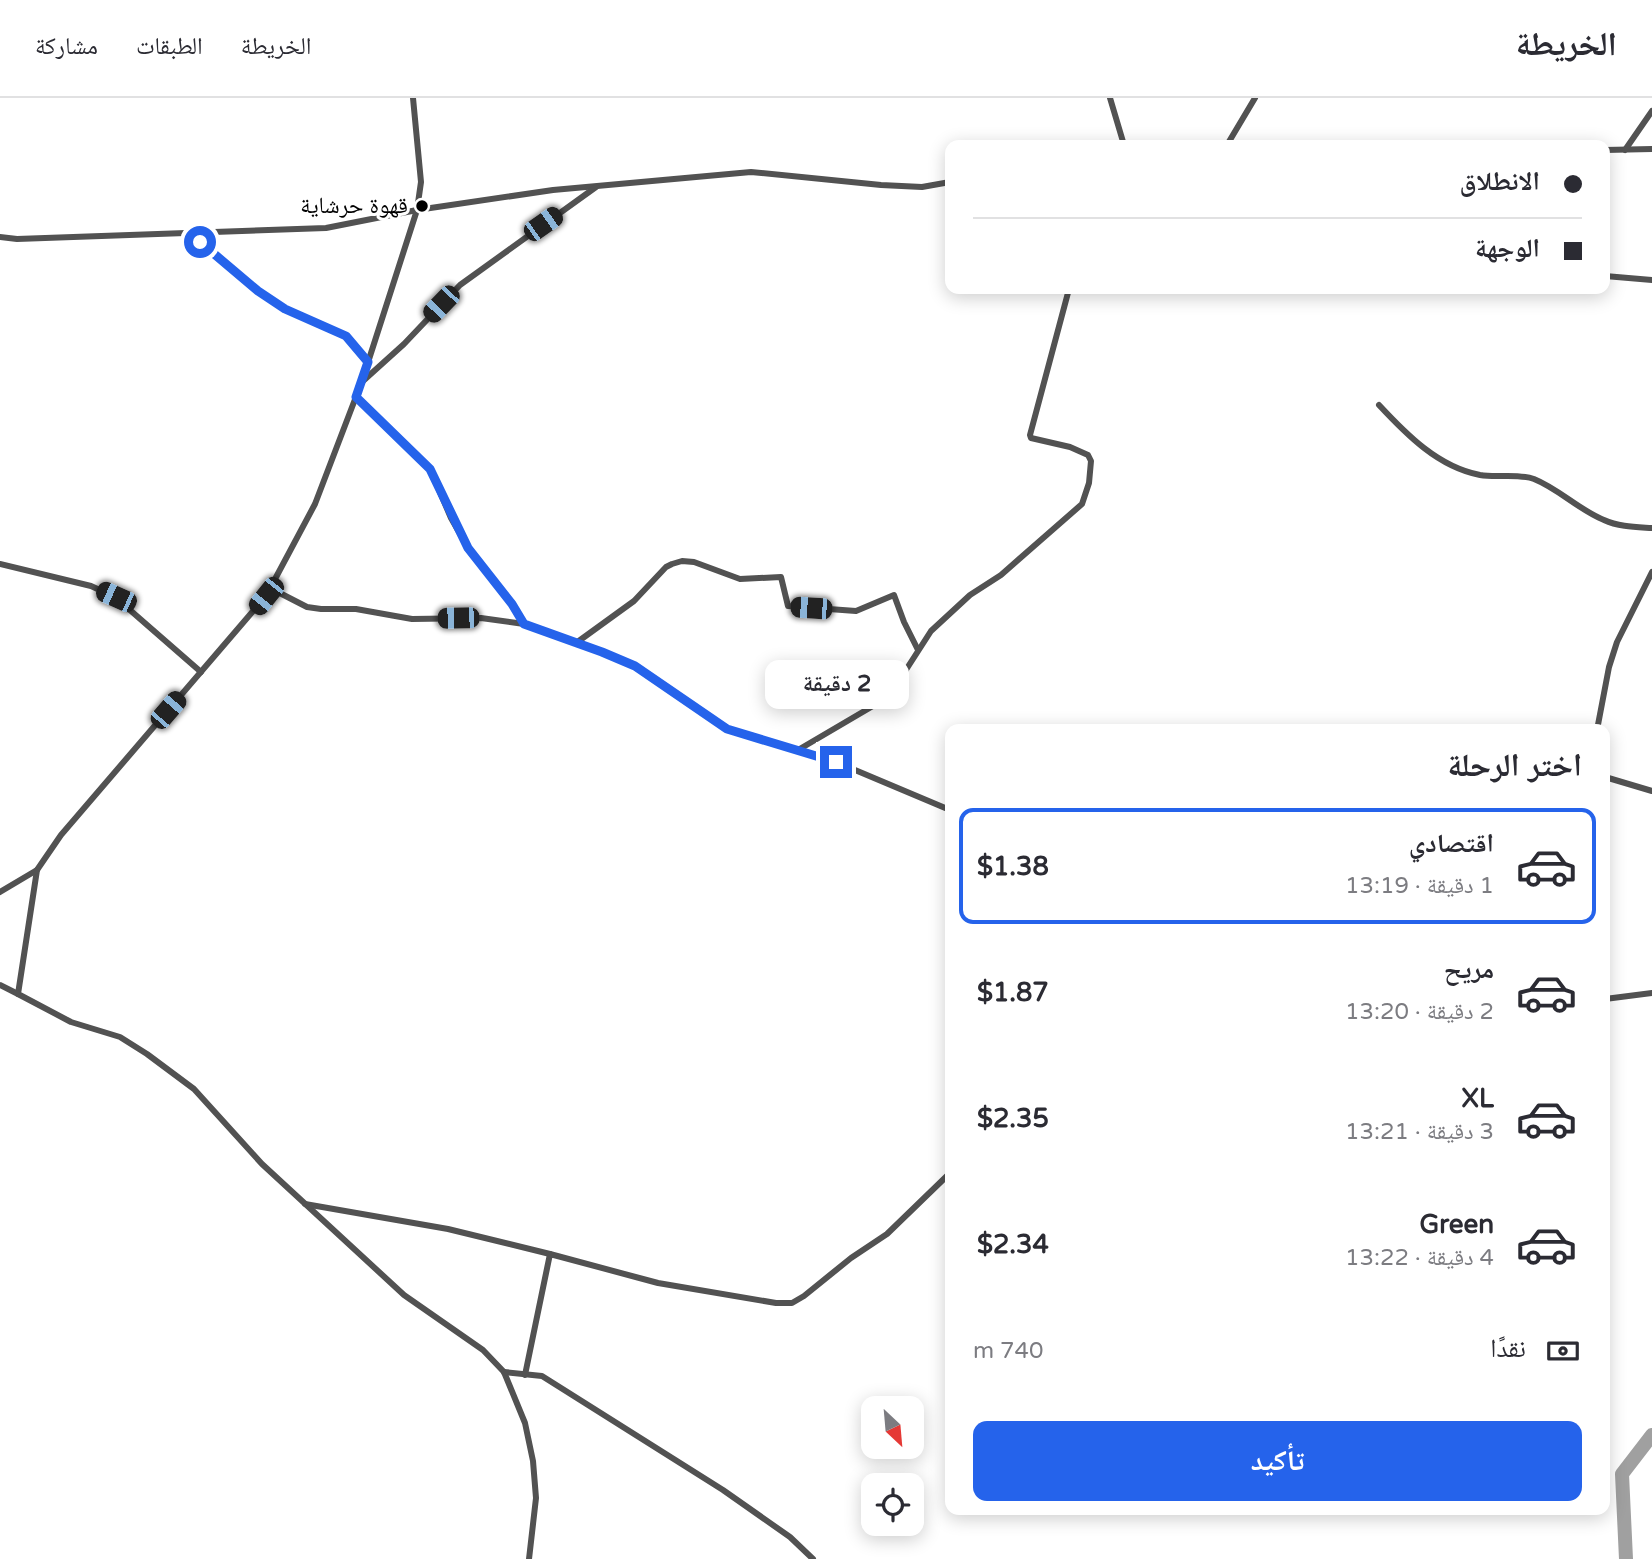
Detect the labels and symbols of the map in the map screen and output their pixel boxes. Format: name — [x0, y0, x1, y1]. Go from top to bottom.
place label: قهوة حرشاية — [300, 192, 408, 220]
marker: قهوة حرشاية — [414, 198, 430, 214]
car — [520, 203, 567, 245]
route start — [184, 226, 216, 258]
car — [419, 282, 464, 326]
car — [245, 573, 288, 619]
car — [93, 579, 140, 615]
car — [790, 596, 833, 620]
car — [437, 607, 480, 629]
callout: 2 دقيقة — [764, 660, 908, 710]
car — [147, 687, 190, 733]
route end — [820, 746, 852, 778]
north arrow — [861, 1396, 924, 1460]

